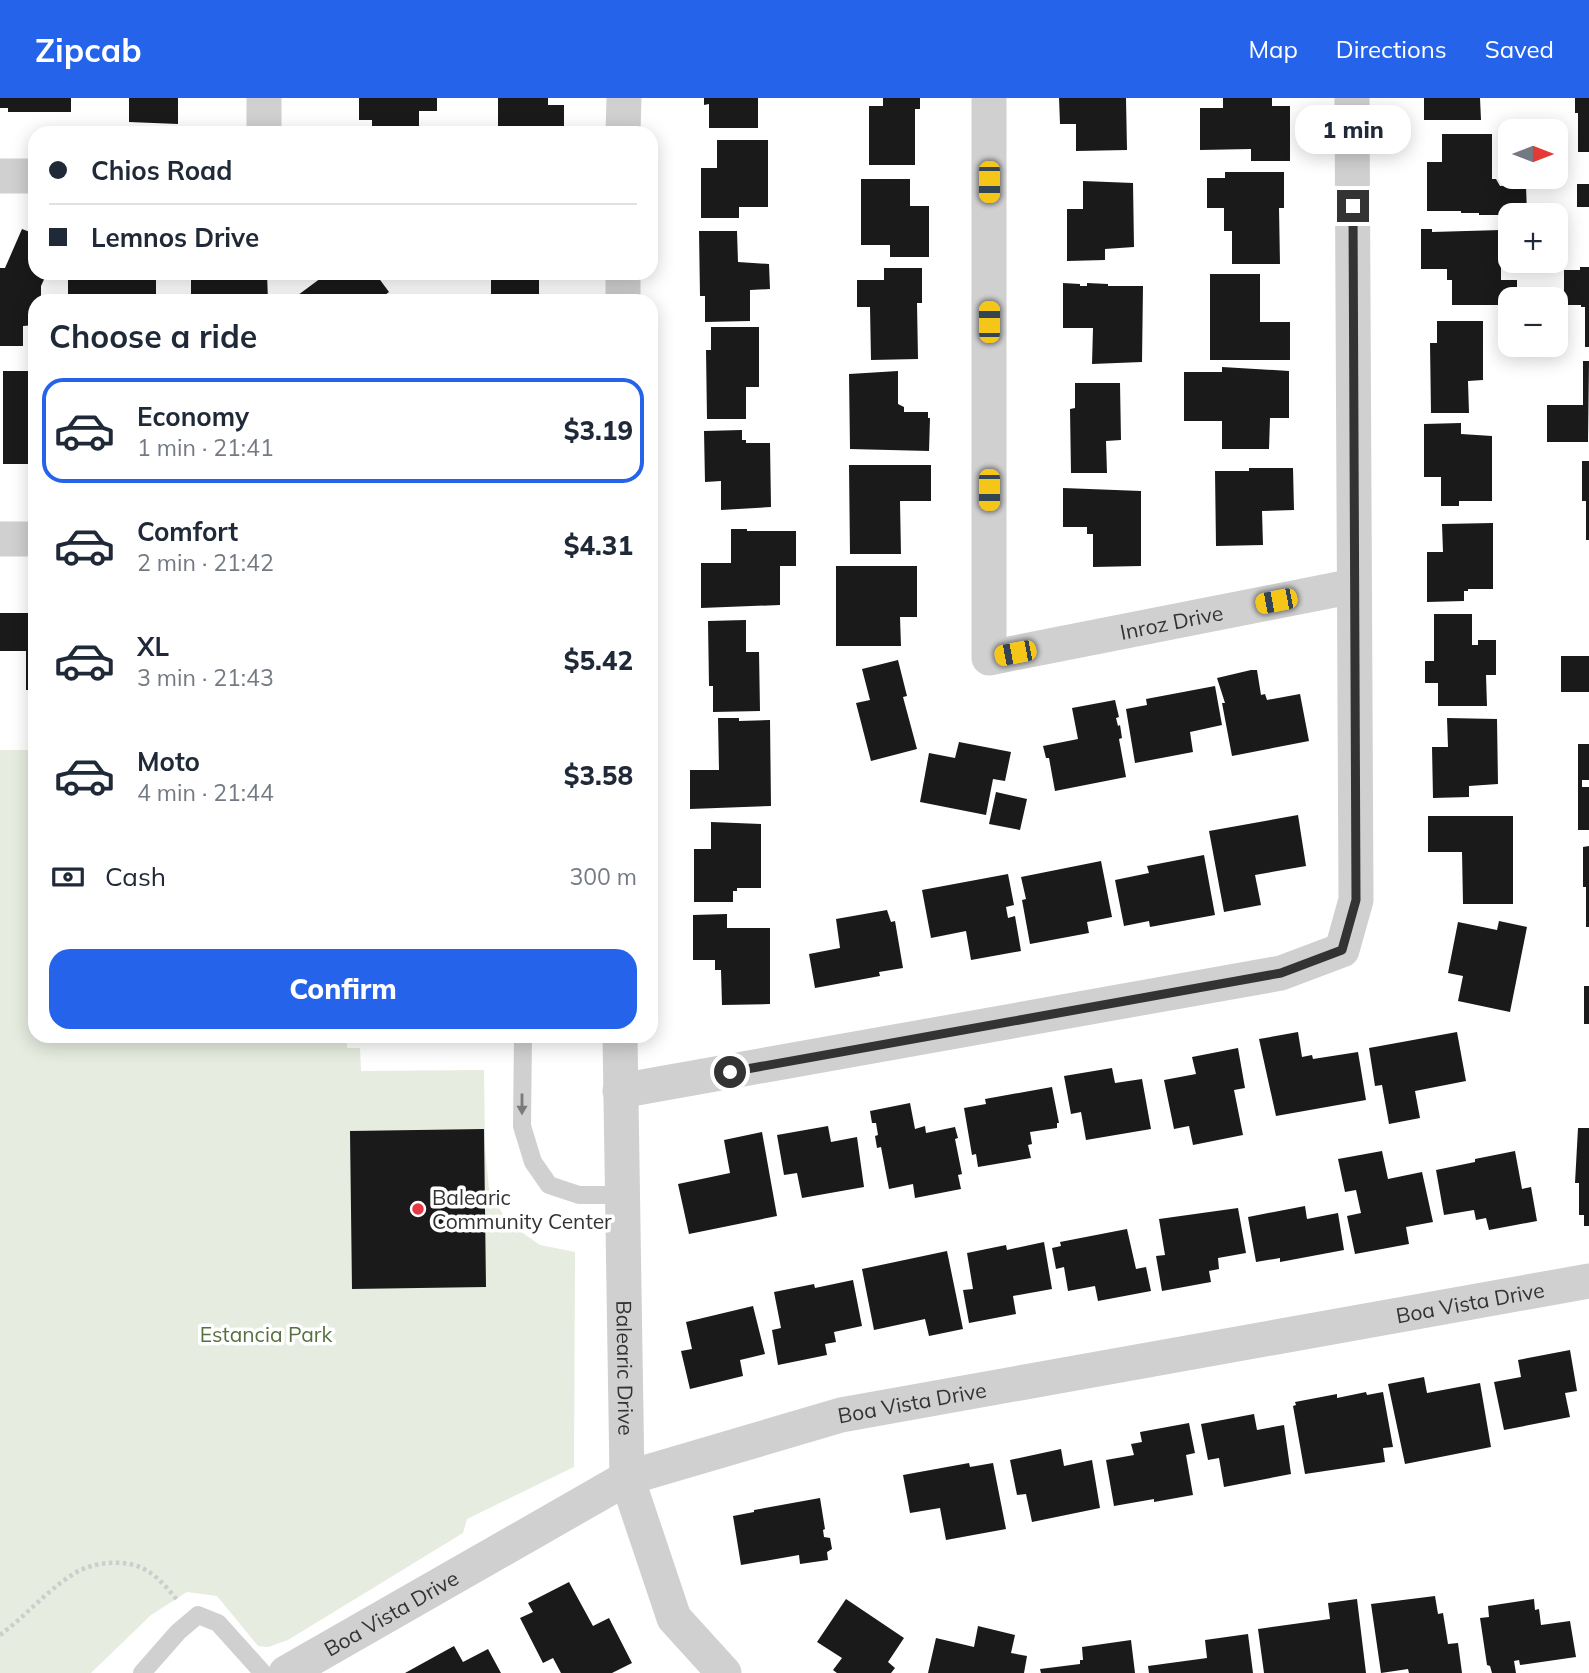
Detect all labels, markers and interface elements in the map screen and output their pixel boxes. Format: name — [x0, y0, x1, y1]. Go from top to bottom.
text: Zipcab — [35, 29, 142, 70]
text: Map — [1248, 34, 1298, 64]
text: Directions — [1336, 34, 1447, 64]
text: Saved — [1485, 34, 1554, 64]
callout: 1 min — [1295, 105, 1411, 154]
text: 1 min — [1322, 115, 1384, 144]
north arrow — [1498, 119, 1568, 189]
map controls — [1498, 119, 1568, 357]
text: Chios Road — [91, 154, 232, 187]
car — [979, 161, 1000, 203]
route end — [1337, 190, 1369, 222]
button: + — [1498, 203, 1568, 273]
text: Lemnos Drive — [91, 221, 259, 254]
button: − — [1498, 287, 1568, 357]
car — [979, 301, 1000, 343]
text: Choose a ride — [49, 316, 257, 356]
icon: car — [53, 399, 116, 462]
text: Economy — [137, 400, 249, 433]
text: $3.19 — [564, 414, 633, 447]
text: 1 min · 21:41 — [137, 433, 274, 462]
car — [979, 469, 1000, 511]
icon: car — [53, 514, 116, 577]
text: Comfort — [137, 515, 238, 548]
text: $4.31 — [564, 529, 633, 562]
text: 2 min · 21:42 — [137, 548, 274, 577]
car — [1254, 587, 1299, 615]
street label: Inroz Drive — [1118, 599, 1225, 645]
icon: car — [53, 629, 116, 692]
text: XL — [137, 630, 169, 663]
car — [993, 639, 1038, 667]
text: $5.42 — [564, 644, 633, 677]
text: 3 min · 21:43 — [137, 663, 274, 692]
icon: car — [53, 744, 116, 807]
text: Moto — [137, 745, 200, 778]
text: $3.58 — [564, 759, 633, 792]
text: 4 min · 21:44 — [137, 778, 274, 807]
icon: cash — [49, 858, 87, 896]
text: Cash — [105, 860, 166, 893]
text: 300 m — [569, 862, 637, 891]
button: Confirm — [49, 949, 637, 1029]
route start — [714, 1056, 746, 1088]
one-way arrow — [516, 1093, 528, 1115]
place label: Balearic Community Center — [432, 1184, 612, 1234]
marker: Balearic Community Center — [410, 1201, 426, 1217]
street label: Boa Vista Drive — [1394, 1276, 1546, 1328]
street label: Balearic Drive — [611, 1300, 639, 1436]
park label: Estancia Park — [200, 1321, 332, 1347]
street label: Boa Vista Drive — [836, 1376, 988, 1428]
street label: Boa Vista Drive — [319, 1564, 463, 1662]

